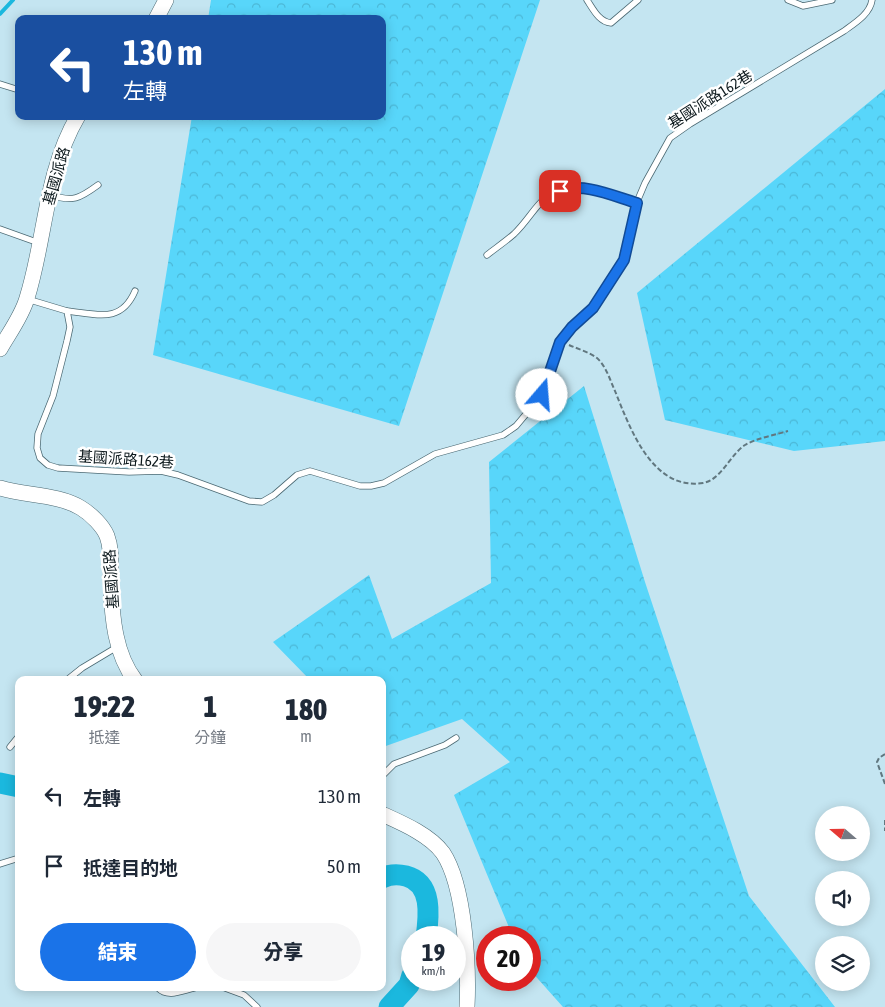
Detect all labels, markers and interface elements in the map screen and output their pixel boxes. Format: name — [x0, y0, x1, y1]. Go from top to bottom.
text: 130 m — [123, 32, 202, 72]
icon: left — [40, 35, 105, 100]
street label: 基國派路162巷 — [665, 66, 755, 132]
text: 左轉 — [123, 78, 167, 104]
street label: 基國派路 — [40, 145, 72, 207]
pin — [539, 170, 581, 212]
icon: arrive — [546, 177, 574, 205]
position arrow — [515, 368, 567, 420]
street label: 基國派路162巷 — [77, 447, 175, 471]
street label: 基國派路 — [100, 548, 122, 610]
text: 19:22 — [74, 689, 135, 723]
text: 1 — [203, 689, 217, 723]
text: 180 — [285, 692, 327, 726]
text: m — [300, 727, 312, 745]
text: 抵達 — [89, 728, 121, 746]
text: 分鐘 — [194, 728, 226, 746]
icon: left — [40, 782, 68, 810]
text: 130 m — [318, 785, 361, 807]
text: 左轉 — [83, 787, 121, 809]
north arrow — [815, 806, 870, 861]
map controls — [815, 806, 870, 991]
icon: arrive — [40, 852, 68, 880]
text: 50 m — [327, 855, 361, 877]
text: 抵達目的地 — [83, 857, 178, 879]
button: sound — [815, 871, 870, 926]
button: 結束 — [40, 923, 196, 981]
button: 分享 — [206, 923, 361, 981]
speed limit sign: 20 — [476, 926, 541, 991]
button: layers — [815, 936, 870, 991]
text: 19 — [422, 938, 445, 966]
text: km/h — [422, 964, 445, 978]

